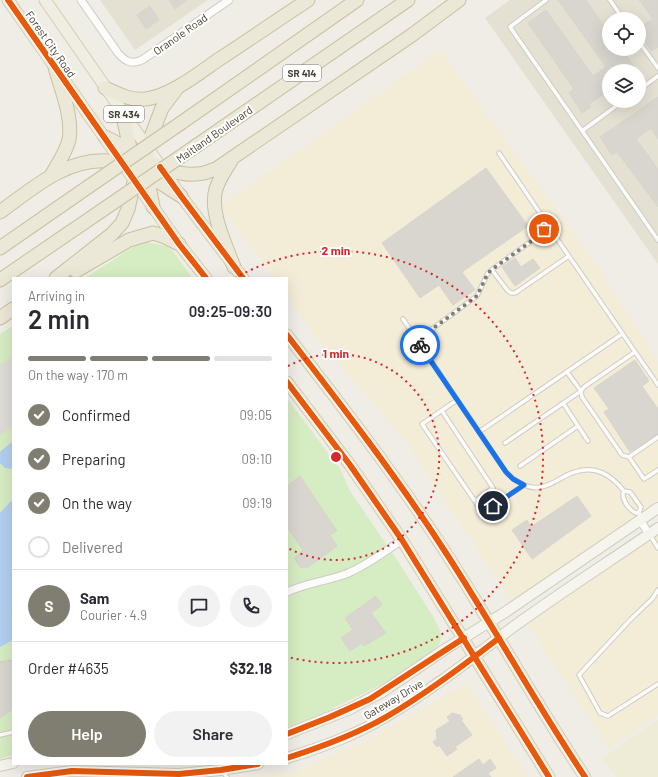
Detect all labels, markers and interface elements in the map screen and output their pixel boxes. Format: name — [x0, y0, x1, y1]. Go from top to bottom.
street label: Forest City Road — [23, 8, 79, 80]
street label: Oranole Road — [150, 11, 210, 57]
map controls — [602, 12, 646, 108]
button: locate — [602, 12, 646, 56]
button: layers — [602, 64, 646, 108]
road number: SR 414 — [283, 65, 321, 81]
street label: Maitland Boulevard — [173, 103, 255, 165]
road number: SR 434 — [104, 106, 144, 122]
pin — [527, 212, 561, 246]
icon: bag — [533, 218, 555, 240]
text: 2 min — [322, 243, 350, 257]
text: Arriving in — [28, 288, 85, 304]
text: 09:25–09:30 — [189, 302, 272, 320]
text: 2 min — [28, 303, 90, 334]
courier — [400, 325, 440, 365]
icon: bike — [409, 334, 431, 356]
text: 1 min — [323, 346, 349, 360]
text: On the way · 170 m — [28, 367, 128, 383]
icon: check — [28, 404, 50, 426]
text: Confirmed — [62, 406, 130, 424]
text: 09:05 — [239, 407, 272, 423]
icon: check — [28, 448, 50, 470]
text: Preparing — [62, 450, 126, 468]
centre of rings — [329, 450, 343, 464]
text: 09:10 — [242, 451, 272, 467]
pin — [476, 489, 510, 523]
icon: check — [28, 492, 50, 514]
text: On the way — [62, 494, 132, 512]
text: 09:19 — [242, 495, 272, 511]
icon: home — [482, 495, 504, 517]
text: Delivered — [62, 538, 123, 556]
button: chat — [178, 585, 220, 627]
button: phone — [230, 585, 272, 627]
text: Sam — [80, 589, 109, 607]
text: S — [45, 597, 53, 615]
text: Courier · 4.9 — [80, 607, 147, 623]
text: Order #4635 — [28, 659, 109, 677]
text: $32.18 — [229, 659, 272, 677]
street label: Gateway Drive — [361, 676, 425, 722]
button: Help — [28, 711, 146, 757]
button: Share — [154, 711, 272, 757]

